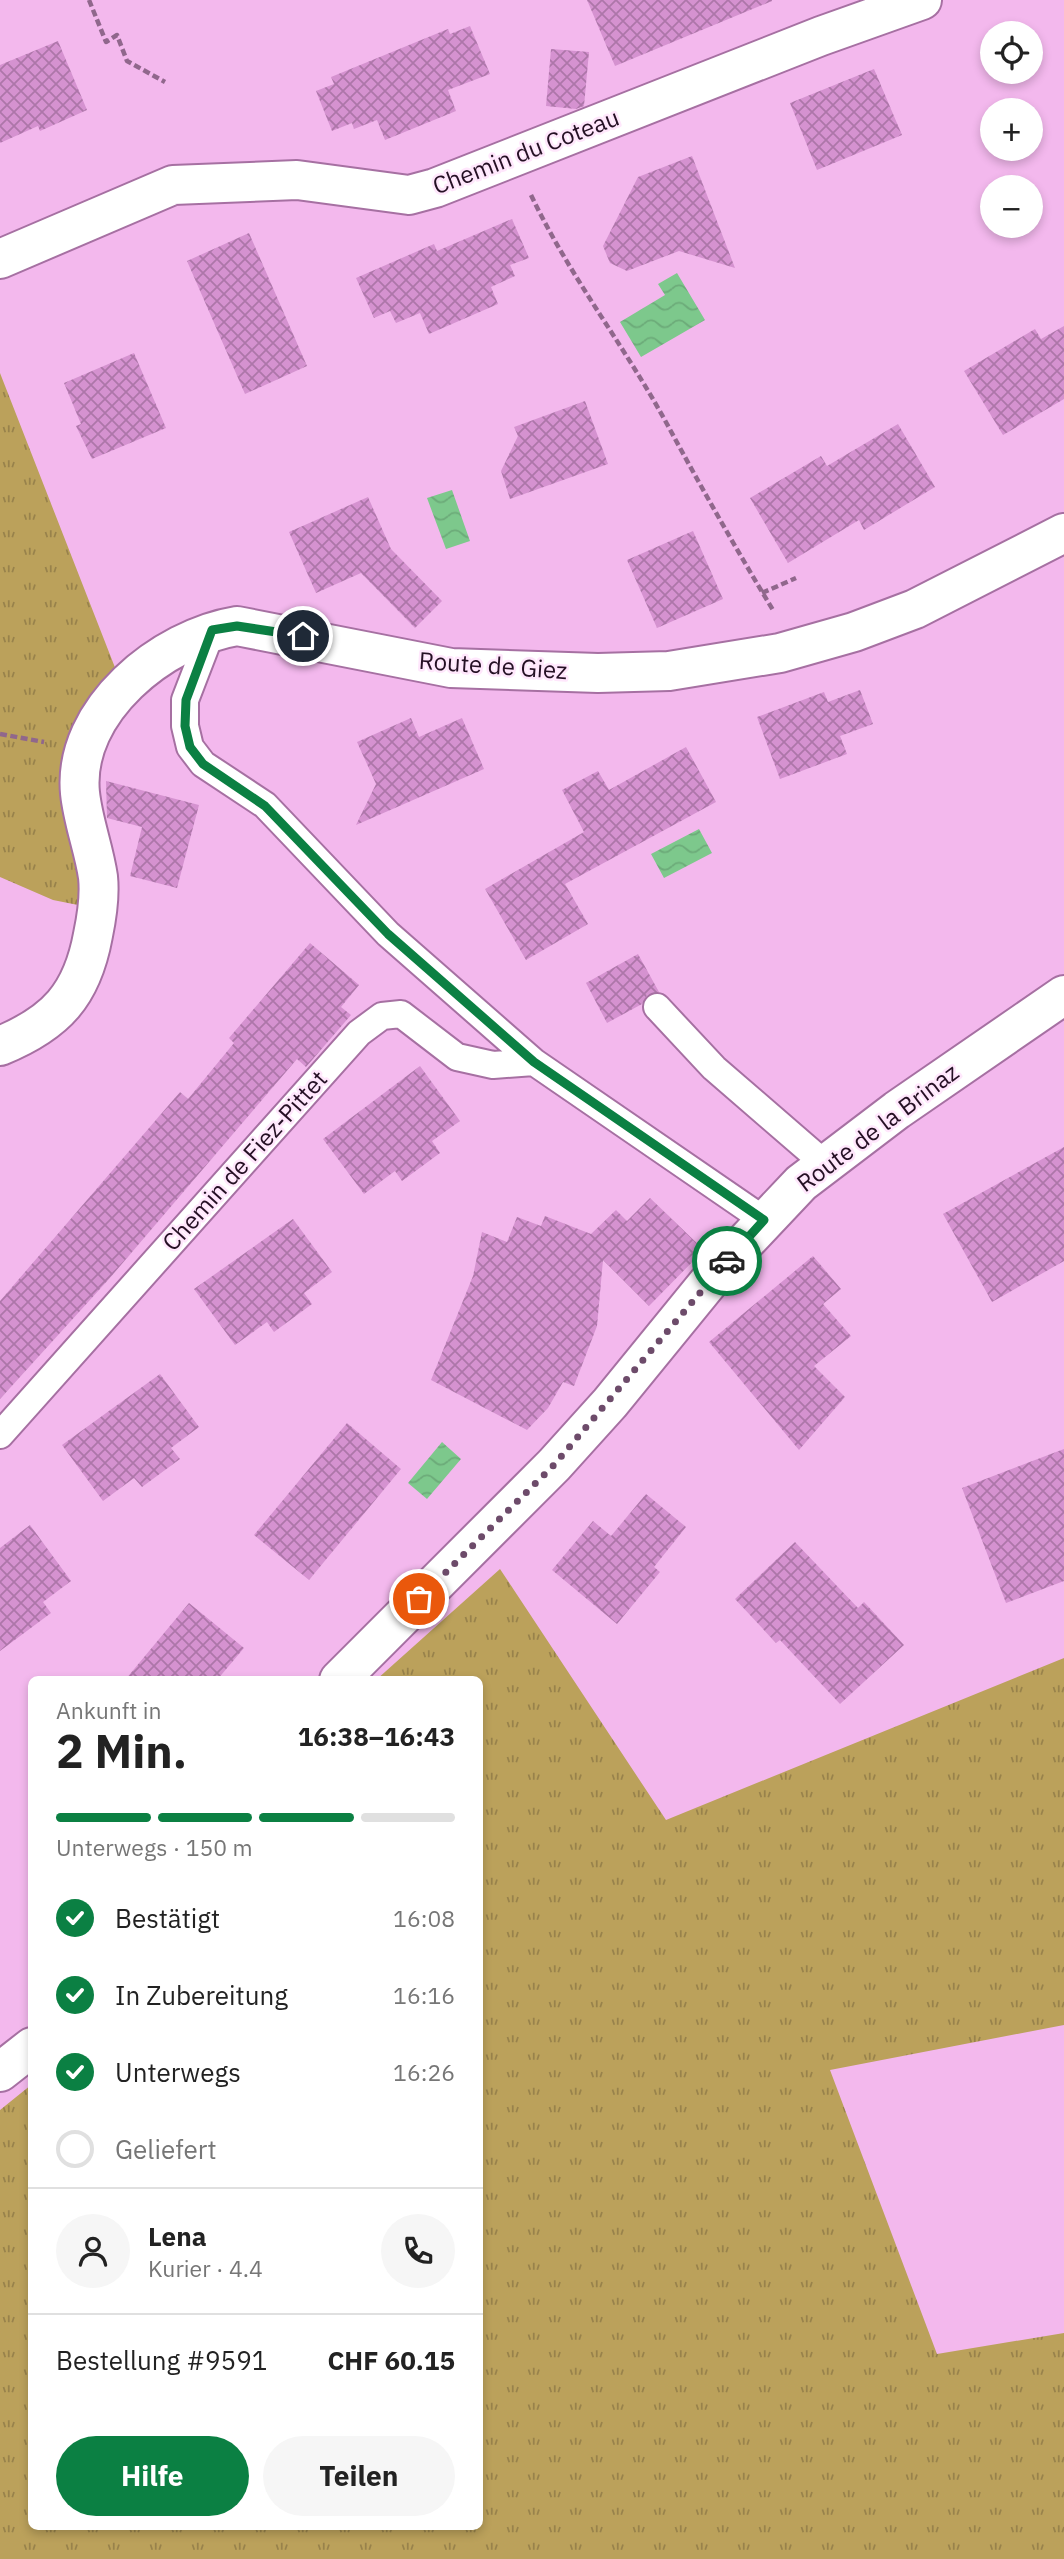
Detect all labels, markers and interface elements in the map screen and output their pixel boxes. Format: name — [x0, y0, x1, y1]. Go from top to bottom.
map controls — [980, 21, 1043, 238]
button: locate — [980, 21, 1043, 84]
button: + — [980, 98, 1043, 161]
street label: Chemin du Coteau — [428, 101, 624, 201]
button: − — [980, 175, 1043, 238]
pin — [273, 606, 333, 666]
icon: home — [284, 617, 322, 655]
street label: Route de Giez — [418, 644, 568, 686]
street label: Route de la Brinaz — [790, 1056, 965, 1199]
street label: Chemin de Fiez-Pittet — [155, 1063, 334, 1257]
courier — [692, 1226, 762, 1296]
icon: car — [708, 1242, 746, 1280]
pin — [389, 1569, 449, 1629]
icon: bag — [400, 1580, 438, 1618]
text: Ankunft in — [56, 1695, 162, 1725]
text: 16:38–16:43 — [298, 1719, 455, 1753]
text: 2 Min. — [56, 1721, 187, 1781]
text: Unterwegs · 150 m — [56, 1832, 253, 1862]
icon: check — [56, 1899, 94, 1937]
text: Bestätigt — [115, 1901, 220, 1935]
text: 16:08 — [393, 1903, 455, 1933]
icon: check — [56, 1976, 94, 2014]
text: In Zubereitung — [115, 1978, 288, 2012]
text: 16:16 — [393, 1980, 455, 2010]
icon: check — [56, 2053, 94, 2091]
text: Unterwegs — [115, 2055, 241, 2089]
text: 16:26 — [393, 2057, 455, 2087]
text: Geliefert — [115, 2132, 217, 2166]
button: person — [56, 2214, 130, 2288]
button: phone — [381, 2214, 455, 2288]
text: Lena — [148, 2219, 206, 2253]
text: Kurier · 4.4 — [148, 2253, 263, 2283]
text: Bestellung #9591 — [56, 2343, 267, 2377]
text: CHF 60.15 — [327, 2343, 455, 2377]
button: Hilfe — [56, 2436, 249, 2516]
button: Teilen — [263, 2436, 455, 2516]

